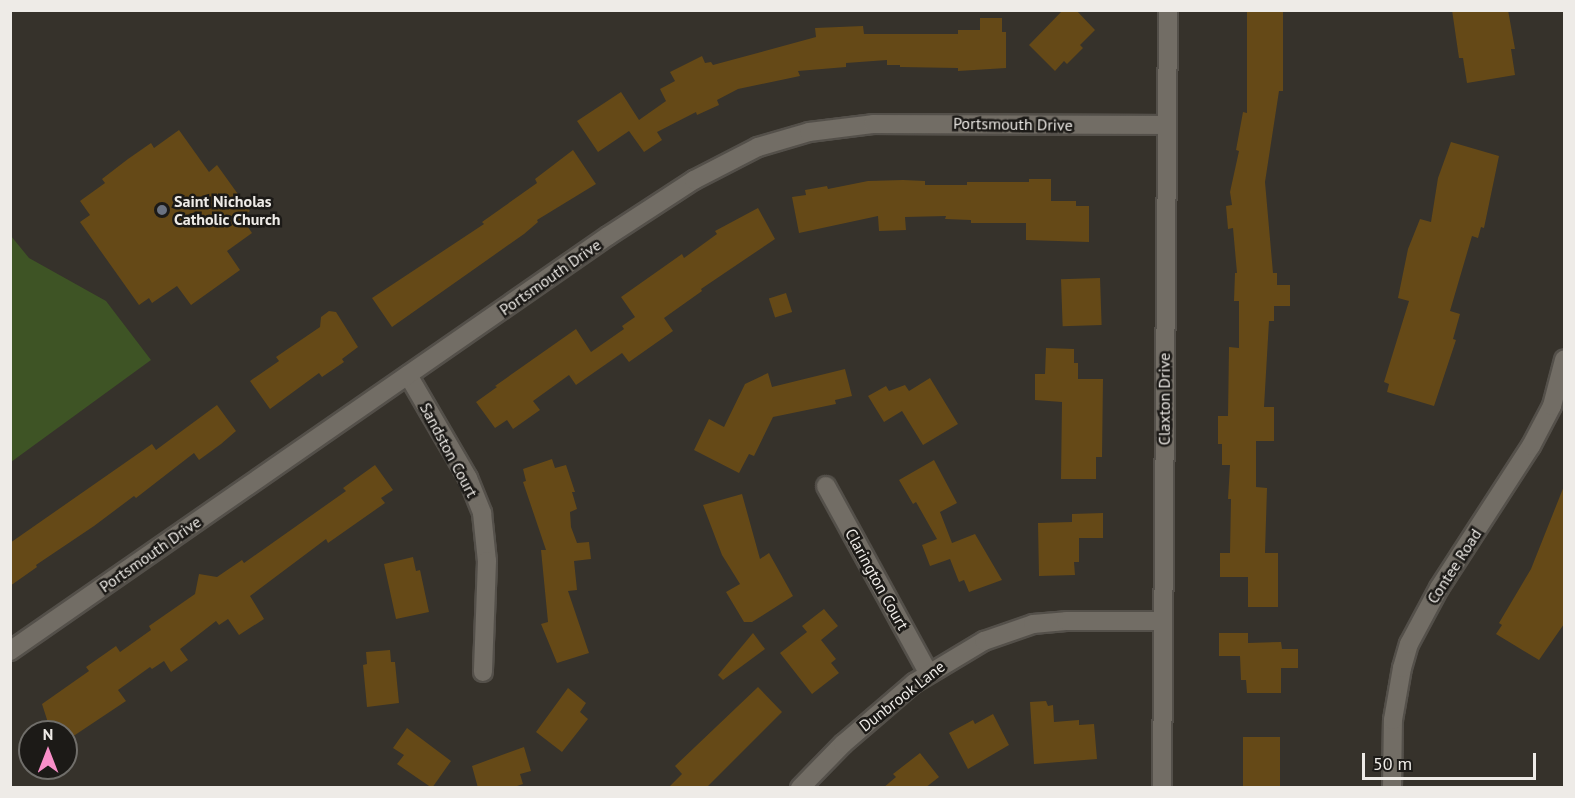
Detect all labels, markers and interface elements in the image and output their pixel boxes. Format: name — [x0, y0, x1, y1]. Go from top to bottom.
street label: Portsmouth Drive — [953, 113, 1073, 135]
place label: Saint Nicholas Catholic Church — [174, 191, 281, 229]
marker: Saint Nicholas Catholic Church — [155, 203, 169, 217]
street label: Portsmouth Drive — [496, 235, 604, 319]
street label: Claxton Drive — [1154, 353, 1174, 445]
street label: Sandston Court — [416, 399, 482, 501]
street label: Portsmouth Drive — [96, 512, 204, 596]
street label: Clarington Court — [841, 525, 913, 633]
street label: Contee Road — [1423, 525, 1485, 607]
street label: Dunbrook Lane — [855, 656, 949, 736]
north arrow — [18, 720, 78, 780]
text: N — [43, 724, 53, 744]
scale bar — [1365, 741, 1539, 779]
text: 50 m — [1373, 752, 1412, 775]

